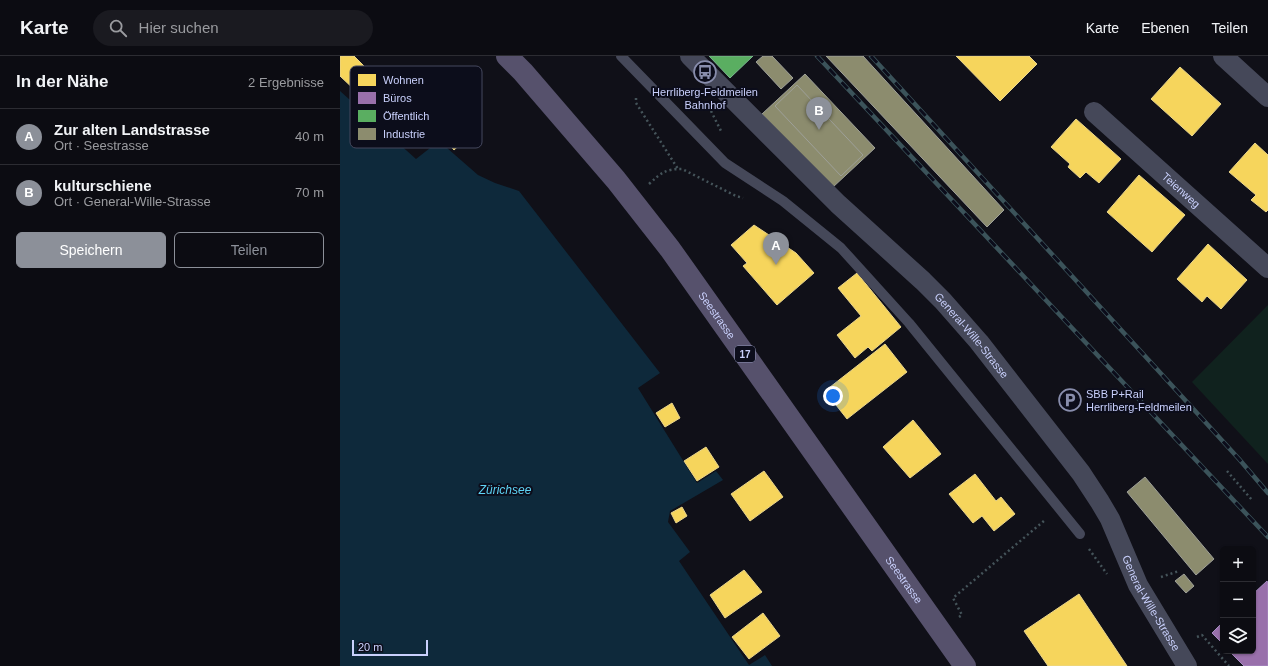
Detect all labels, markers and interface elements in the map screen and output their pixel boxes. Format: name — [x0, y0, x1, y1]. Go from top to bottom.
search box — [93, 10, 373, 46]
text: Karte — [20, 17, 69, 38]
icon: search — [107, 17, 129, 39]
text: Hier suchen — [139, 19, 219, 36]
text: Karte — [1086, 20, 1119, 36]
text: Ebenen — [1141, 20, 1189, 36]
text: Teilen — [1211, 20, 1248, 36]
bus stop icon: Herrliberg-Feldmeilen Bahnhof — [692, 59, 718, 85]
legend — [350, 66, 482, 148]
text: In der Nähe — [16, 72, 109, 91]
text: Wohnen — [383, 74, 424, 86]
text: 2 Ergebnisse — [248, 75, 324, 90]
place label: Herrliberg-Feldmeilen Bahnhof — [652, 86, 758, 111]
text: Büros — [383, 92, 412, 104]
pin: B — [806, 97, 832, 130]
text: Öffentlich — [383, 110, 429, 122]
text: Zur alten Landstrasse — [54, 121, 210, 138]
text: Industrie — [383, 128, 425, 140]
text: A — [24, 129, 34, 144]
text: 40 m — [295, 129, 324, 144]
text: Ort · Seestrasse — [54, 138, 149, 153]
street label: Teienweg — [1160, 170, 1202, 210]
text: kulturschiene — [54, 177, 152, 194]
text: B — [24, 185, 34, 200]
text: 70 m — [295, 185, 324, 200]
text: Ort · General-Wille-Strasse — [54, 194, 211, 209]
button: Speichern — [16, 232, 166, 268]
button: Teilen — [174, 232, 324, 268]
pin: A — [763, 232, 789, 265]
street label: Seestrasse — [696, 289, 738, 341]
street label: General-Wille-Strasse — [932, 290, 1011, 380]
road number: 17 — [735, 346, 755, 362]
your location — [823, 386, 843, 406]
parking icon: SBB P+Rail Herrliberg-Feldmeilen — [1057, 387, 1083, 413]
place label: SBB P+Rail Herrliberg-Feldmeilen — [1086, 388, 1192, 413]
water label: Zürichsee — [478, 483, 532, 497]
map controls — [1220, 546, 1256, 654]
button: + — [1220, 546, 1256, 582]
street label: General-Wille-Strasse — [1120, 553, 1182, 653]
street label: Seestrasse — [883, 554, 925, 606]
button: − — [1220, 582, 1256, 618]
button: layers — [1220, 618, 1256, 654]
scale bar — [352, 638, 428, 657]
text: 20 m — [358, 641, 382, 653]

